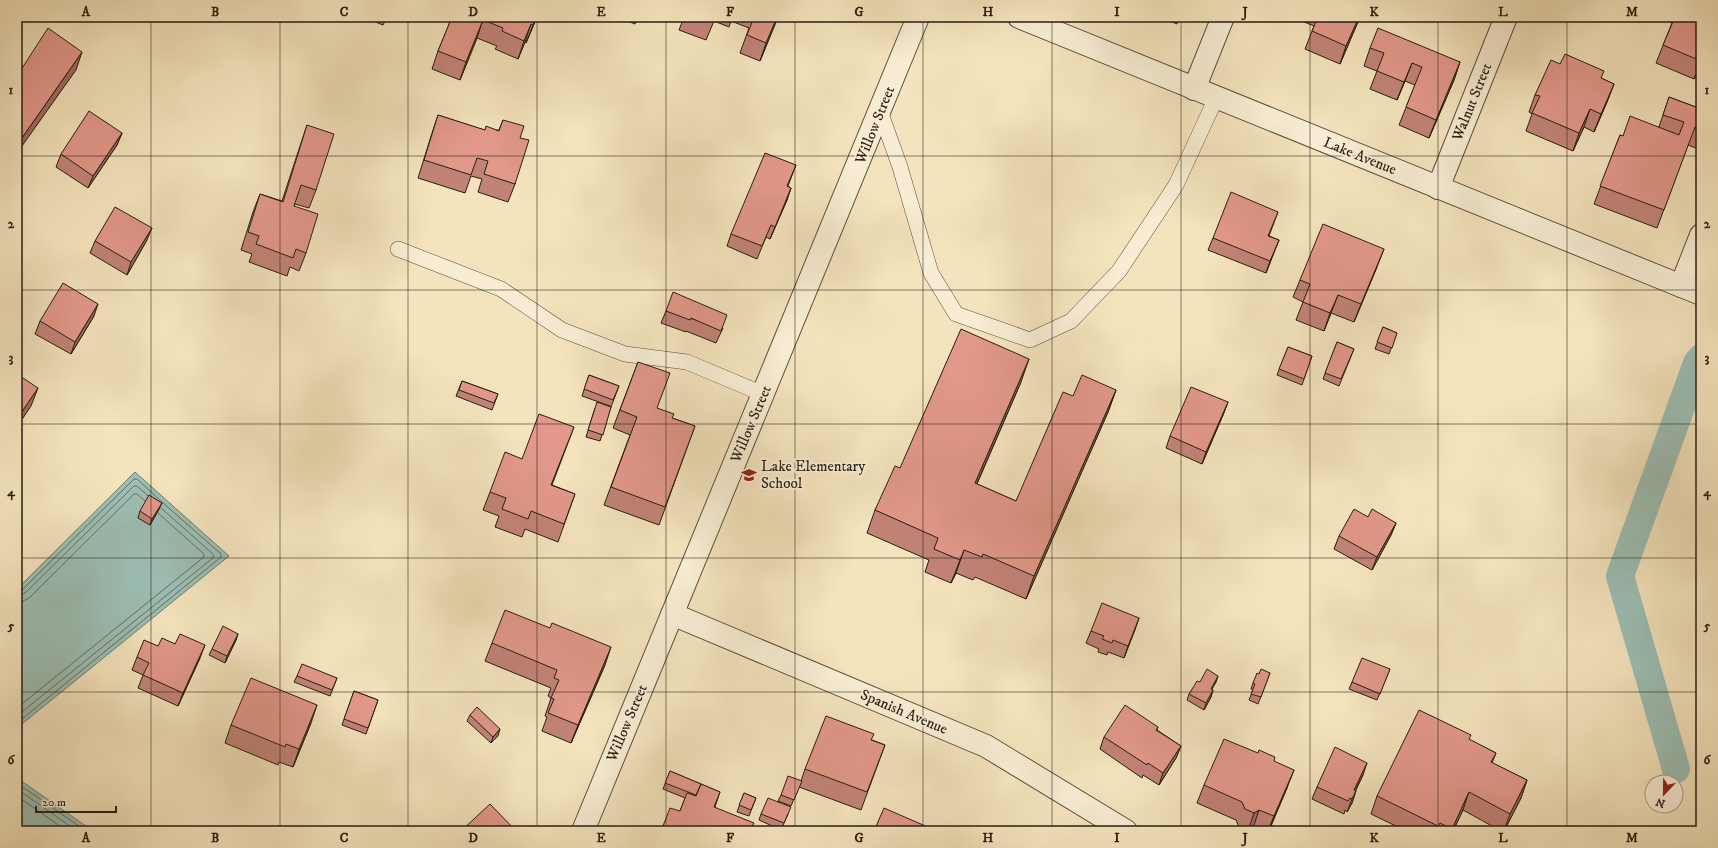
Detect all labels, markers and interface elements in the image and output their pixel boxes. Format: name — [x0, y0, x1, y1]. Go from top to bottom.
text: A — [81, 4, 91, 20]
text: B — [211, 4, 219, 20]
text: C — [340, 4, 349, 20]
text: D — [468, 4, 478, 20]
text: E — [596, 4, 606, 20]
text: F — [726, 4, 735, 20]
text: G — [854, 4, 864, 20]
text: H — [983, 4, 994, 20]
text: I — [1114, 4, 1120, 20]
text: J — [1240, 4, 1248, 21]
text: K — [1369, 4, 1379, 20]
text: L — [1498, 4, 1508, 20]
text: M — [1626, 4, 1638, 20]
street label: Walnut Street — [1447, 60, 1496, 145]
text: 1 — [9, 82, 14, 98]
text: 1 — [1705, 82, 1710, 98]
street label: Willow Street — [850, 83, 899, 168]
street label: Lake Avenue — [1321, 133, 1399, 179]
text: 2 — [8, 216, 15, 232]
text: 2 — [1704, 216, 1711, 232]
text: 3 — [9, 350, 14, 366]
text: 3 — [1705, 350, 1710, 366]
street label: Willow Street — [726, 382, 776, 466]
place label: Lake Elementary School — [761, 457, 866, 493]
school or university icon: Lake Elementary School — [740, 466, 758, 484]
text: 4 — [6, 484, 15, 501]
text: 4 — [1702, 484, 1711, 501]
text: 5 — [7, 618, 15, 634]
text: 5 — [1703, 618, 1711, 634]
street label: Willow Street — [602, 681, 652, 765]
street label: Spanish Avenue — [858, 685, 950, 739]
text: 6 — [8, 752, 16, 768]
text: 6 — [1704, 752, 1712, 768]
north arrow — [1644, 774, 1684, 814]
scale bar — [36, 788, 116, 814]
text: N — [1654, 794, 1667, 811]
text: 20 m — [42, 795, 66, 810]
text: A — [81, 830, 91, 846]
text: B — [211, 830, 219, 846]
text: C — [340, 830, 349, 846]
text: D — [468, 830, 478, 846]
text: E — [596, 830, 606, 846]
text: F — [726, 830, 735, 846]
text: G — [854, 830, 864, 846]
text: H — [983, 830, 994, 846]
text: I — [1114, 830, 1120, 846]
text: J — [1240, 830, 1248, 847]
text: K — [1369, 830, 1379, 846]
text: L — [1498, 830, 1508, 846]
text: M — [1626, 830, 1638, 846]

